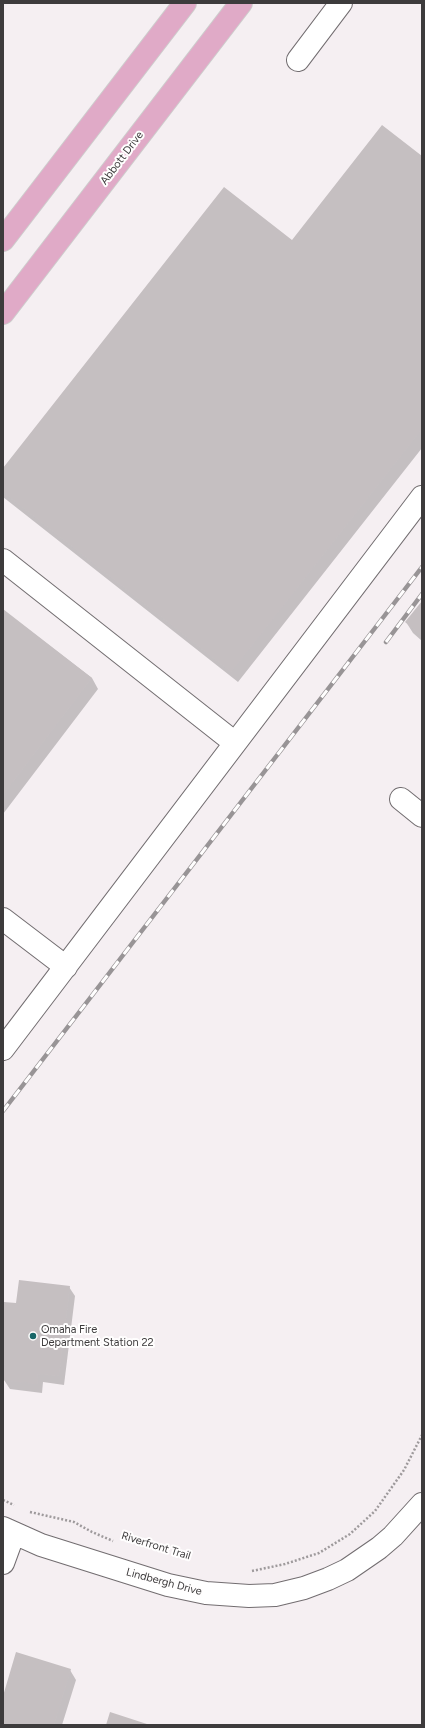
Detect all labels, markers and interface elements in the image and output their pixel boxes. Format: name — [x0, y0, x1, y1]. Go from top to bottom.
street label: Abbott Drive — [98, 129, 146, 187]
place label: Omaha Fire Department Station 22 — [41, 1323, 154, 1349]
marker: Omaha Fire Department Station 22 — [28, 1331, 38, 1341]
street label: Riverfront Trail — [120, 1529, 192, 1563]
street label: Lindbergh Drive — [125, 1566, 203, 1598]

